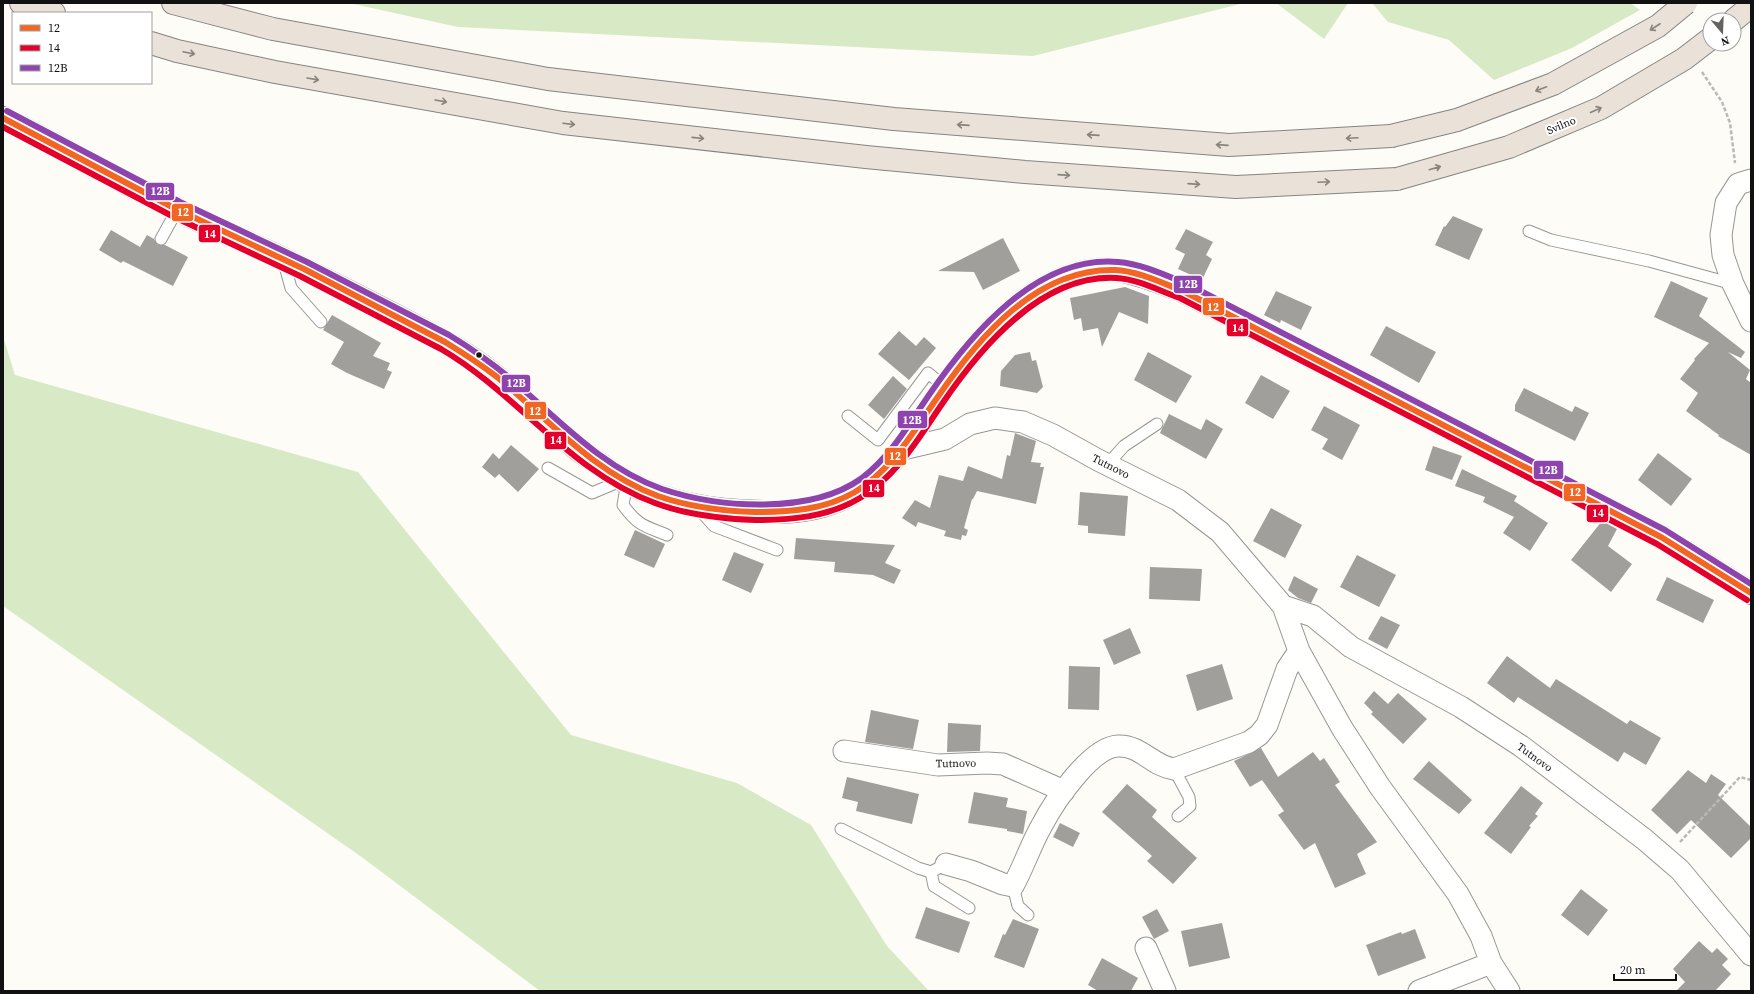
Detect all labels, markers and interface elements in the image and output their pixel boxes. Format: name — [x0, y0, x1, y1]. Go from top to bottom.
legend — [12, 12, 152, 84]
north arrow — [1702, 12, 1742, 52]
text: 12 — [48, 20, 60, 36]
one-way arrow — [1650, 23, 1661, 31]
text: N — [1719, 33, 1731, 49]
text: 14 — [48, 40, 60, 56]
one-way arrow — [182, 50, 195, 58]
text: 12B — [48, 60, 68, 76]
one-way arrow — [306, 75, 319, 83]
one-way arrow — [1535, 86, 1548, 93]
one-way arrow — [434, 98, 447, 106]
one-way arrow — [1590, 106, 1602, 113]
street label: Svilno — [1544, 113, 1578, 138]
one-way arrow — [562, 120, 575, 128]
one-way arrow — [957, 121, 970, 128]
one-way arrow — [1087, 131, 1100, 138]
one-way arrow — [691, 134, 704, 142]
one-way arrow — [1346, 134, 1359, 142]
one-way arrow — [1216, 141, 1229, 148]
one-way arrow — [1428, 164, 1441, 171]
one-way arrow — [1057, 171, 1070, 178]
one-way arrow — [1317, 179, 1330, 186]
one-way arrow — [1187, 180, 1200, 188]
line badge: 12B — [145, 182, 175, 201]
text: 12B — [150, 184, 170, 199]
line badge: 12 — [171, 203, 194, 222]
text: 12 — [177, 205, 189, 220]
line badge: 14 — [198, 224, 221, 243]
text: 14 — [204, 227, 216, 242]
line badge: 12B — [1173, 275, 1203, 294]
text: 12B — [1178, 277, 1198, 292]
line badge: 12 — [1202, 297, 1225, 316]
text: 12 — [1207, 300, 1219, 315]
line badge: 14 — [1226, 318, 1249, 337]
text: 14 — [1232, 321, 1244, 336]
unlabelled marker — [474, 350, 484, 360]
line badge: 12B — [501, 374, 531, 393]
text: 12B — [506, 376, 526, 391]
line badge: 12 — [524, 401, 547, 420]
text: 12 — [529, 404, 541, 419]
line badge: 12B — [897, 410, 928, 429]
text: 12B — [902, 413, 922, 428]
line badge: 14 — [544, 431, 567, 450]
text: 14 — [550, 433, 562, 448]
line badge: 12 — [884, 447, 907, 466]
text: 12 — [889, 449, 901, 464]
street label: Tutnovo — [1089, 451, 1132, 482]
line badge: 12B — [1533, 460, 1564, 480]
text: 12B — [1538, 463, 1558, 478]
line badge: 14 — [862, 479, 885, 498]
text: 14 — [868, 481, 880, 496]
line badge: 12 — [1563, 483, 1586, 502]
text: 12 — [1569, 485, 1581, 500]
line badge: 14 — [1586, 504, 1609, 523]
text: 14 — [1592, 506, 1604, 521]
street label: Tutnovo — [1514, 739, 1555, 775]
street label: Tutnovo — [936, 756, 976, 771]
scale bar — [1614, 956, 1676, 982]
text: 20 m — [1620, 962, 1646, 978]

